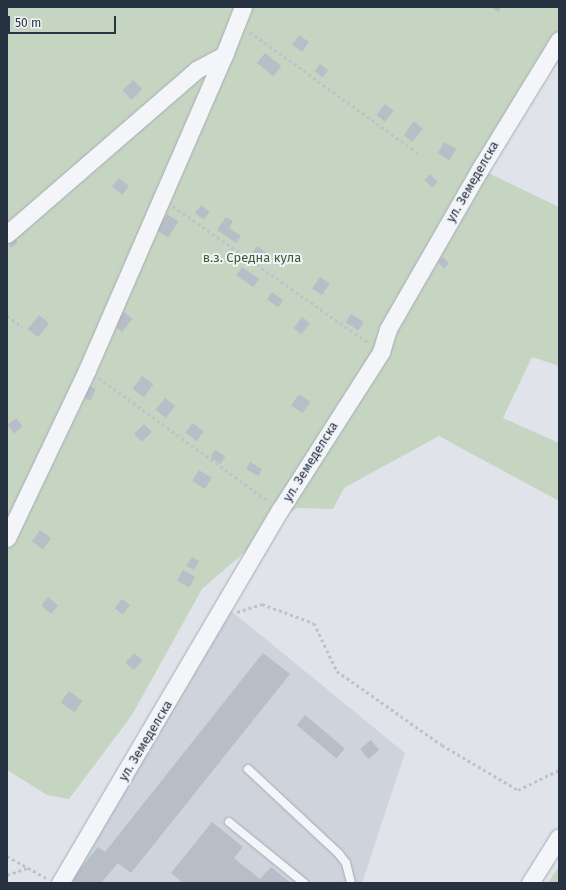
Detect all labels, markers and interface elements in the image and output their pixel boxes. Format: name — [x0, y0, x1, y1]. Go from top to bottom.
scale bar — [10, 8, 118, 34]
text: 50 m — [15, 16, 41, 30]
street label: ул. Земеделска — [443, 139, 503, 225]
park label: в.з. Средна кула — [203, 250, 301, 266]
street label: ул. Земеделска — [280, 419, 342, 505]
street label: ул. Земеделска — [116, 698, 176, 784]

